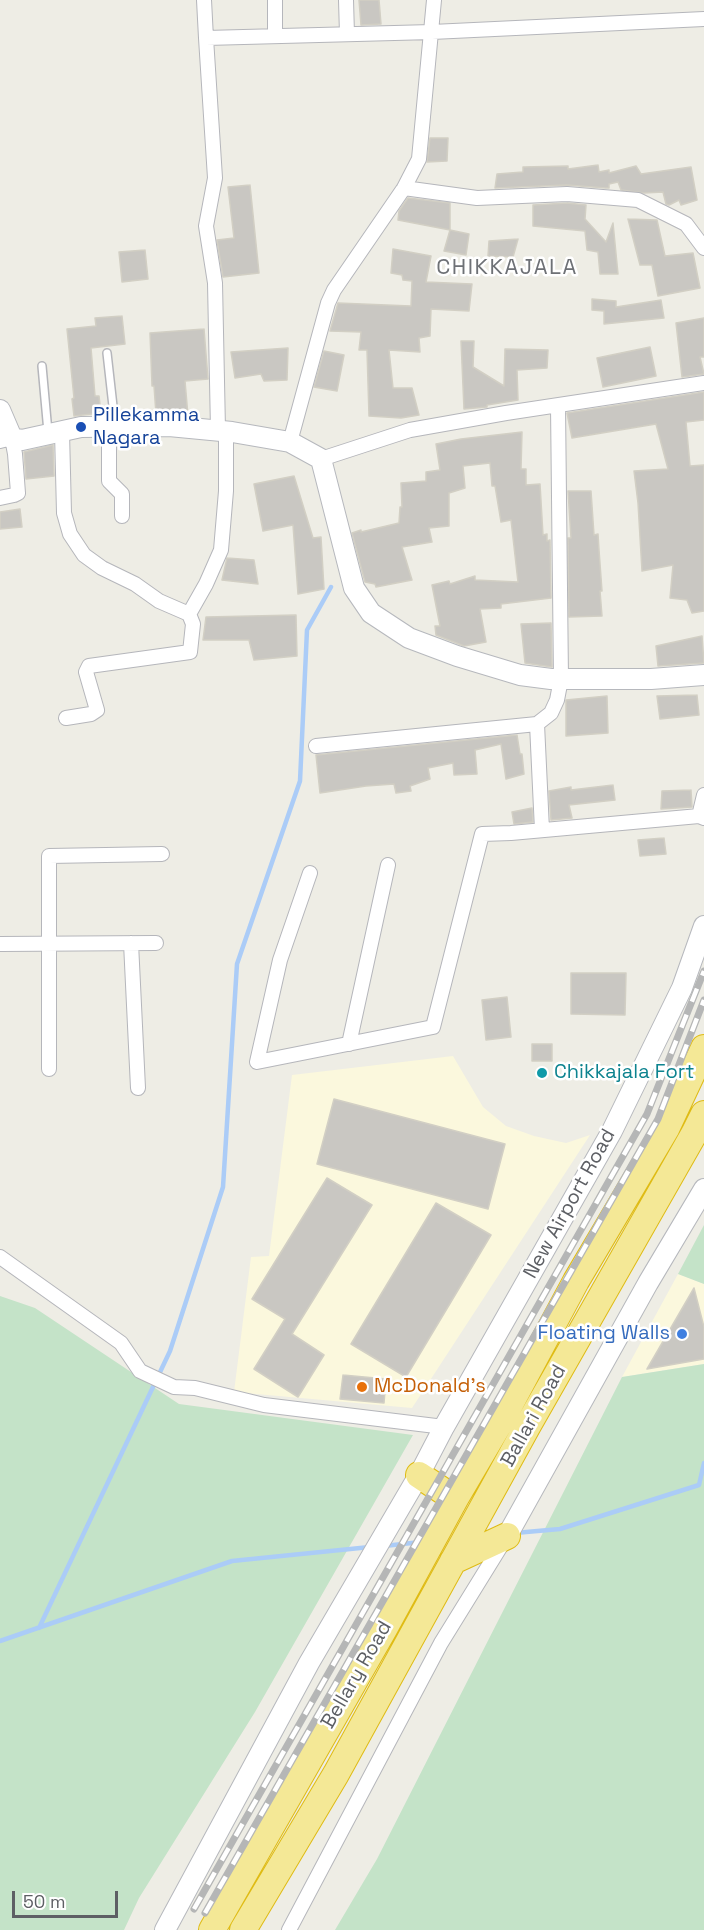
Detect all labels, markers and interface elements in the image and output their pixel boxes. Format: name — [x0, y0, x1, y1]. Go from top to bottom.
district label: CHIKKAJALA — [436, 255, 578, 281]
place label: Pillekamma Nagara — [93, 404, 199, 451]
marker: Pillekamma Nagara — [74, 420, 88, 434]
place label: Chikkajala Fort — [554, 1061, 695, 1085]
marker: Chikkajala Fort — [535, 1066, 549, 1080]
street label: New Airport Road — [519, 1125, 621, 1283]
place label: Floating Walls — [538, 1322, 670, 1346]
marker: Floating Walls — [675, 1327, 689, 1341]
street label: Ballari Road — [496, 1361, 572, 1471]
place label: McDonald's — [374, 1375, 486, 1399]
marker: McDonald's — [355, 1380, 369, 1394]
street label: Bellary Road — [317, 1617, 397, 1733]
scale bar — [15, 1879, 122, 1917]
text: 50 m — [23, 1890, 65, 1913]

